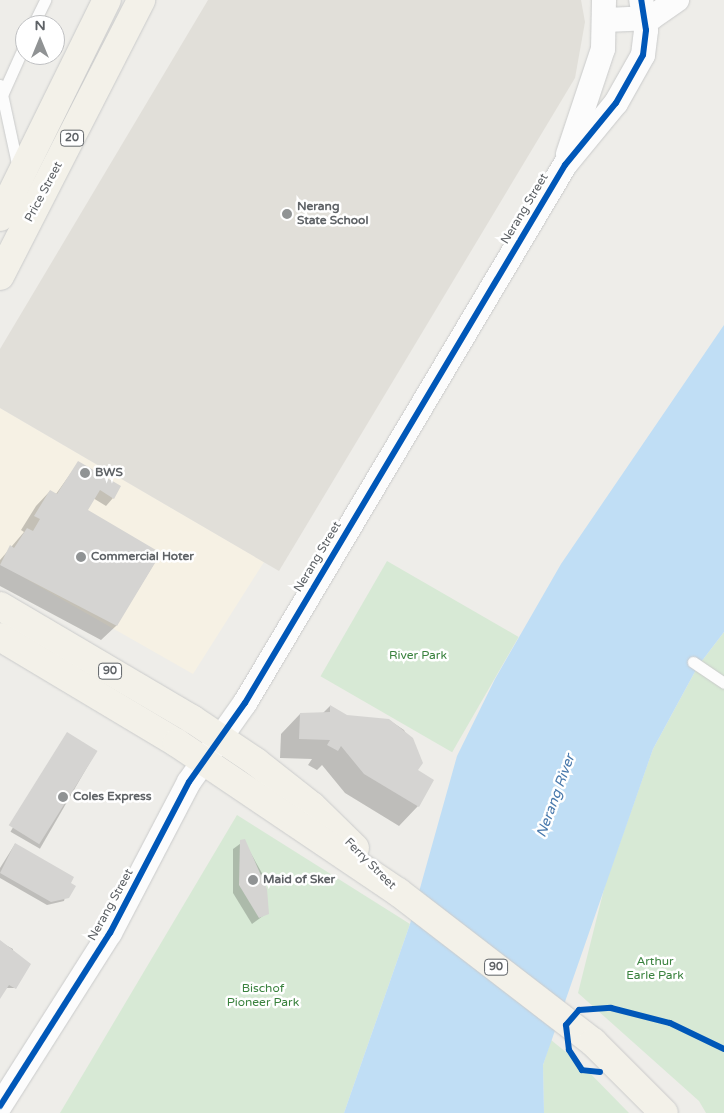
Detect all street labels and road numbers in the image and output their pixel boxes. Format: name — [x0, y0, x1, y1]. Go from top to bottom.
road number: 20 — [60, 130, 84, 146]
street label: Price Street — [22, 159, 66, 225]
street label: Nerang Street — [498, 171, 552, 247]
street label: Nerang Street — [291, 519, 345, 595]
road number: 90 — [98, 662, 122, 679]
street label: Ferry Street — [341, 835, 399, 893]
street label: Nerang Street — [85, 867, 137, 943]
road number: 90 — [484, 959, 508, 976]

